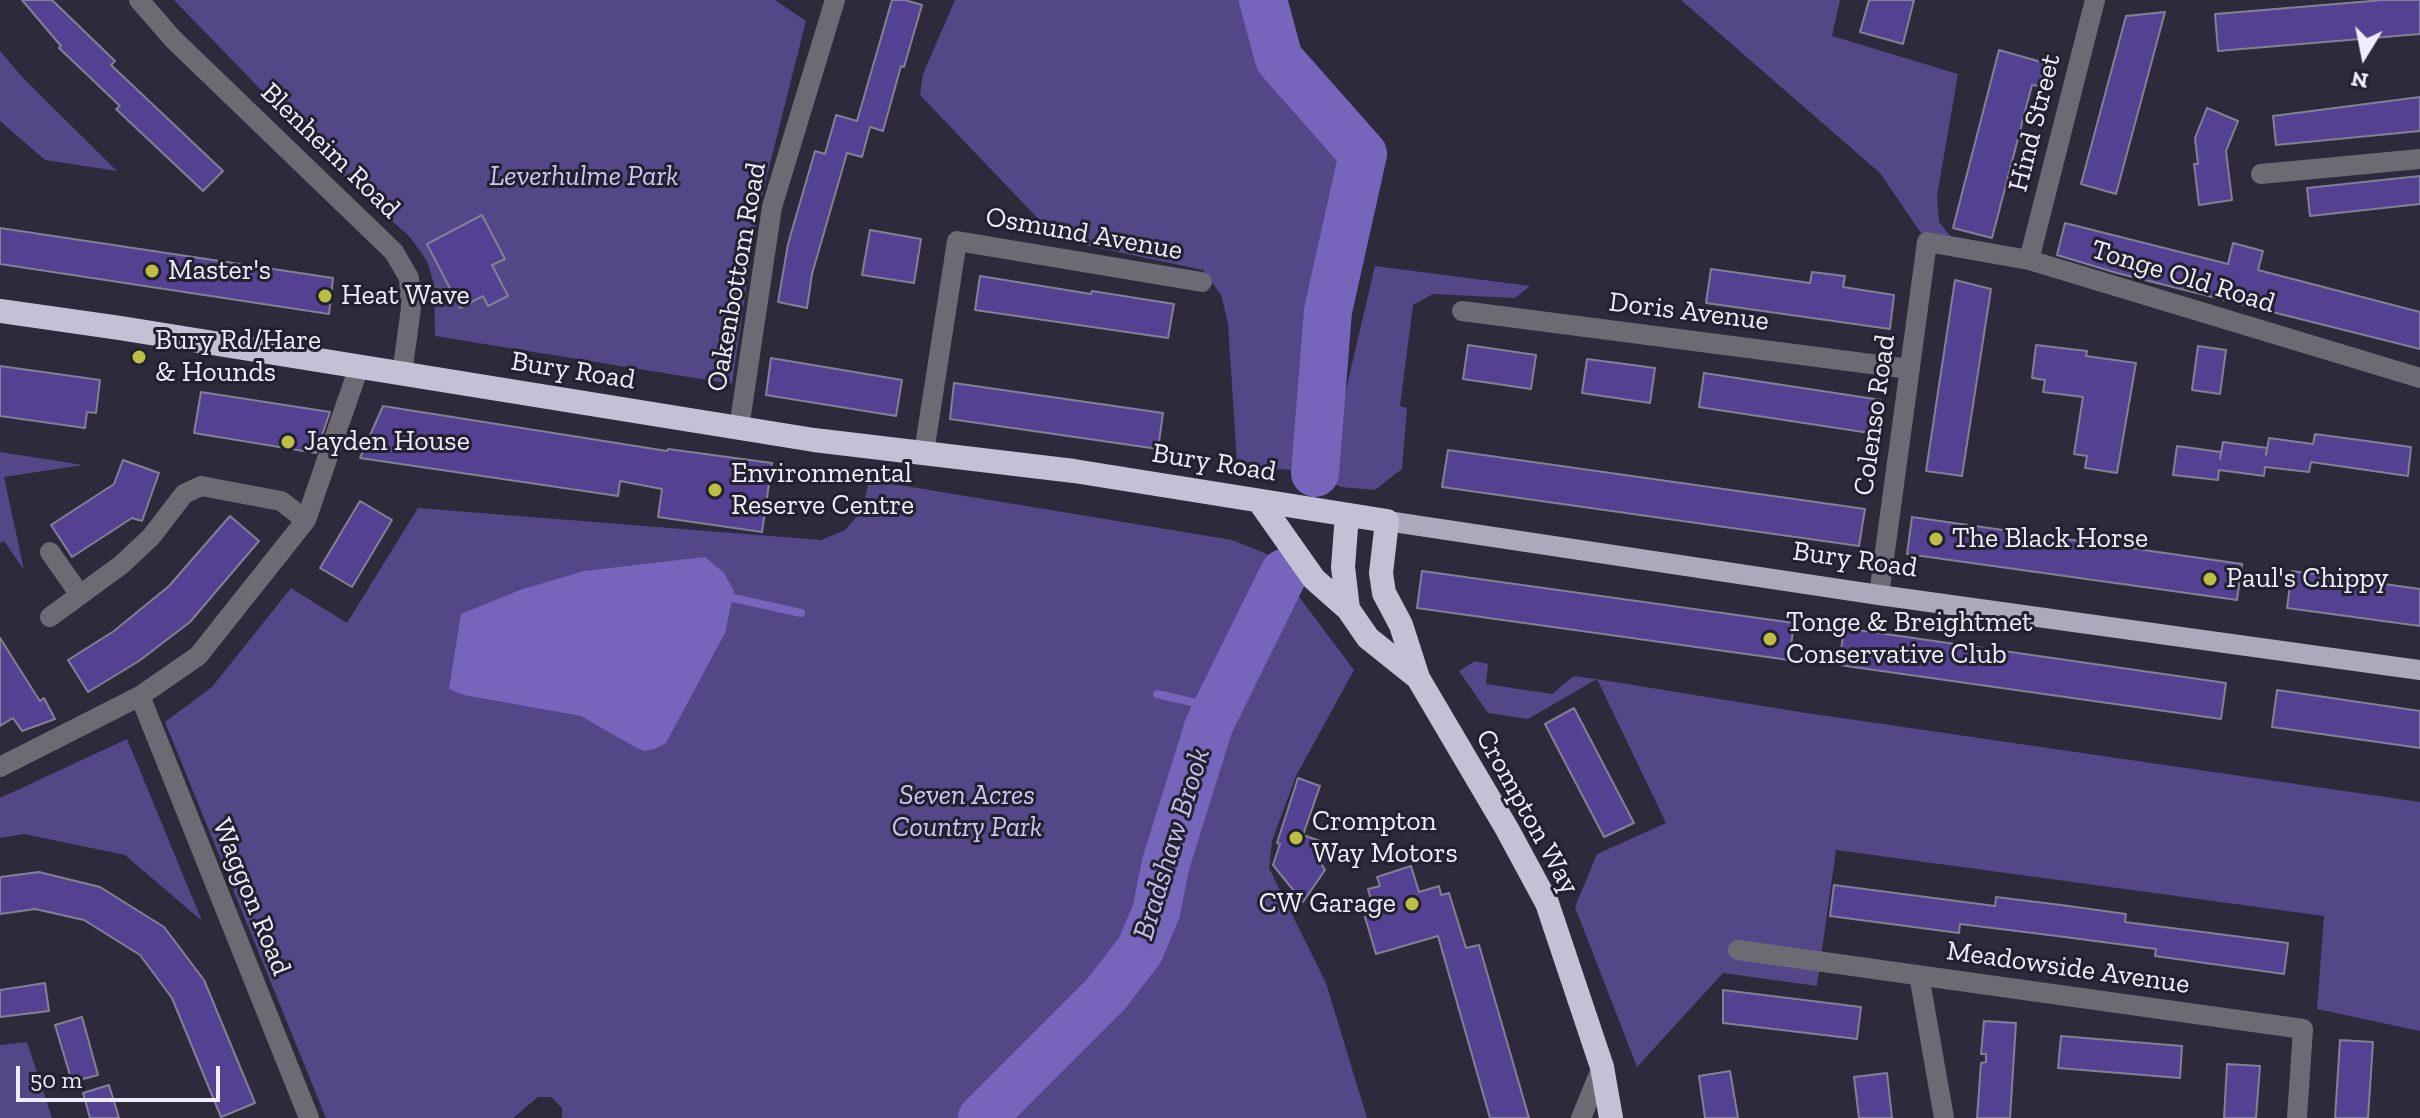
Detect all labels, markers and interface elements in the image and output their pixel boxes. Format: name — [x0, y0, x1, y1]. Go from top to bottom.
north arrow — [2324, 16, 2404, 96]
street label: Hind Street — [2002, 51, 2068, 195]
text: N — [2349, 65, 2370, 95]
street label: Blenheim Road — [253, 76, 407, 226]
park label: Leverhulme Park — [489, 160, 679, 194]
street label: Oakenbottom Road — [700, 160, 774, 394]
street label: Osmund Avenue — [983, 200, 1185, 268]
street label: Tonge Old Road — [2087, 233, 2279, 321]
place label: Master's — [168, 254, 271, 288]
marker: Master's — [143, 262, 161, 280]
place label: Heat Wave — [341, 279, 470, 313]
street label: Doris Avenue — [1607, 286, 1771, 338]
marker: Heat Wave — [316, 287, 334, 305]
place label: Bury Rd/Hare & Hounds — [155, 324, 321, 390]
street label: Colenso Road — [1847, 332, 1903, 498]
street label: Bury Road — [509, 345, 637, 397]
marker: Bury Rd/Hare & Hounds — [130, 348, 148, 366]
place label: Jayden House — [304, 425, 470, 459]
marker: Jayden House — [279, 433, 297, 451]
street label: Bury Road — [1150, 437, 1278, 489]
place label: Environmental Reserve Centre — [731, 457, 914, 523]
marker: Environmental Reserve Centre — [706, 481, 724, 499]
place label: The Black Horse — [1952, 522, 2148, 556]
marker: The Black Horse — [1927, 530, 1945, 548]
street label: Bury Road — [1791, 535, 1919, 585]
place label: Paul's Chippy — [2226, 562, 2389, 596]
marker: Paul's Chippy — [2201, 570, 2219, 588]
place label: Tonge & Breightmet Conservative Club — [1786, 606, 2032, 672]
marker: Tonge & Breightmet Conservative Club — [1761, 630, 1779, 648]
street label: Crompton Way — [1468, 724, 1586, 900]
water label: Bradshaw Brook — [1126, 744, 1218, 944]
park label: Seven Acres Country Park — [892, 779, 1042, 845]
place label: Crompton Way Motors — [1312, 805, 1458, 871]
street label: Waggon Road — [204, 814, 298, 980]
marker: Crompton Way Motors — [1287, 829, 1305, 847]
place label: CW Garage — [1259, 887, 1396, 921]
marker: CW Garage — [1403, 895, 1421, 913]
street label: Meadowside Avenue — [1944, 934, 2192, 1002]
scale bar — [20, 1050, 224, 1100]
text: 50 m — [30, 1065, 82, 1094]

